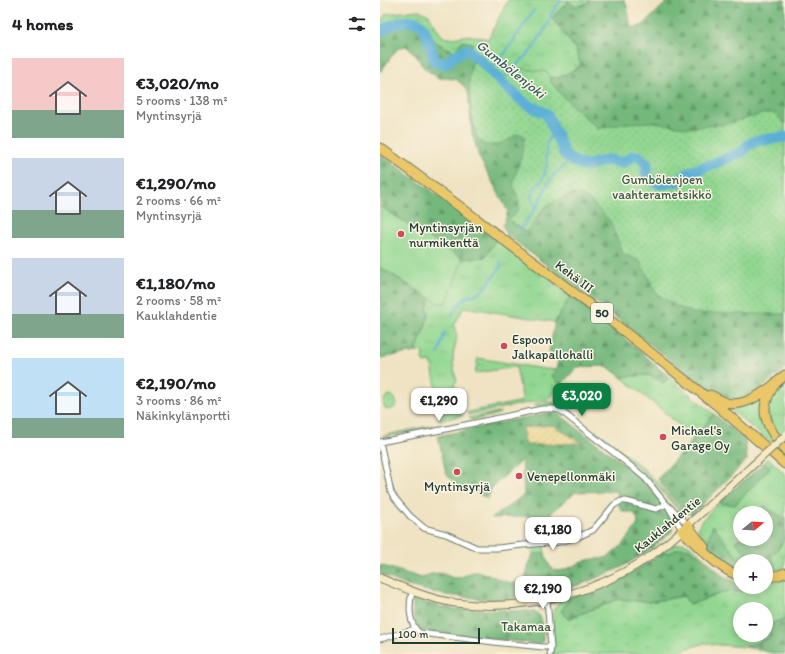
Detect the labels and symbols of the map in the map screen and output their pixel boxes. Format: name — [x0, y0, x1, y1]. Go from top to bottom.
water label: Gumbölenjoki — [473, 36, 550, 103]
park label: Gumbölenjoen vaahterametsikkö — [612, 172, 712, 202]
place label: Myntinsyrjän nurmikenttä — [409, 220, 483, 250]
marker: Myntinsyrjän nurmikenttä — [396, 229, 406, 239]
street label: Kehä III — [553, 257, 597, 296]
road number: 50 — [591, 303, 613, 323]
place label: Espoon Jalkapallohalli — [512, 332, 593, 362]
marker: Espoon Jalkapallohalli — [499, 341, 509, 351]
pin: €3,020 — [549, 383, 615, 417]
pin: €1,290 — [406, 388, 472, 422]
place label: Michael's Garage Oy — [671, 423, 730, 453]
marker: Michael's Garage Oy — [658, 432, 668, 442]
marker: Myntinsyrjä — [452, 467, 462, 477]
place label: Venepellonmäki — [527, 469, 615, 484]
marker: Venepellonmäki — [514, 471, 524, 481]
place label: Myntinsyrjä — [424, 479, 490, 494]
street label: Kauklahdentie — [631, 493, 703, 556]
north arrow — [733, 506, 773, 546]
pin: €1,180 — [520, 517, 586, 551]
pin: €2,190 — [510, 576, 576, 610]
park label: Takamaa — [501, 619, 551, 634]
scale bar — [392, 626, 480, 645]

